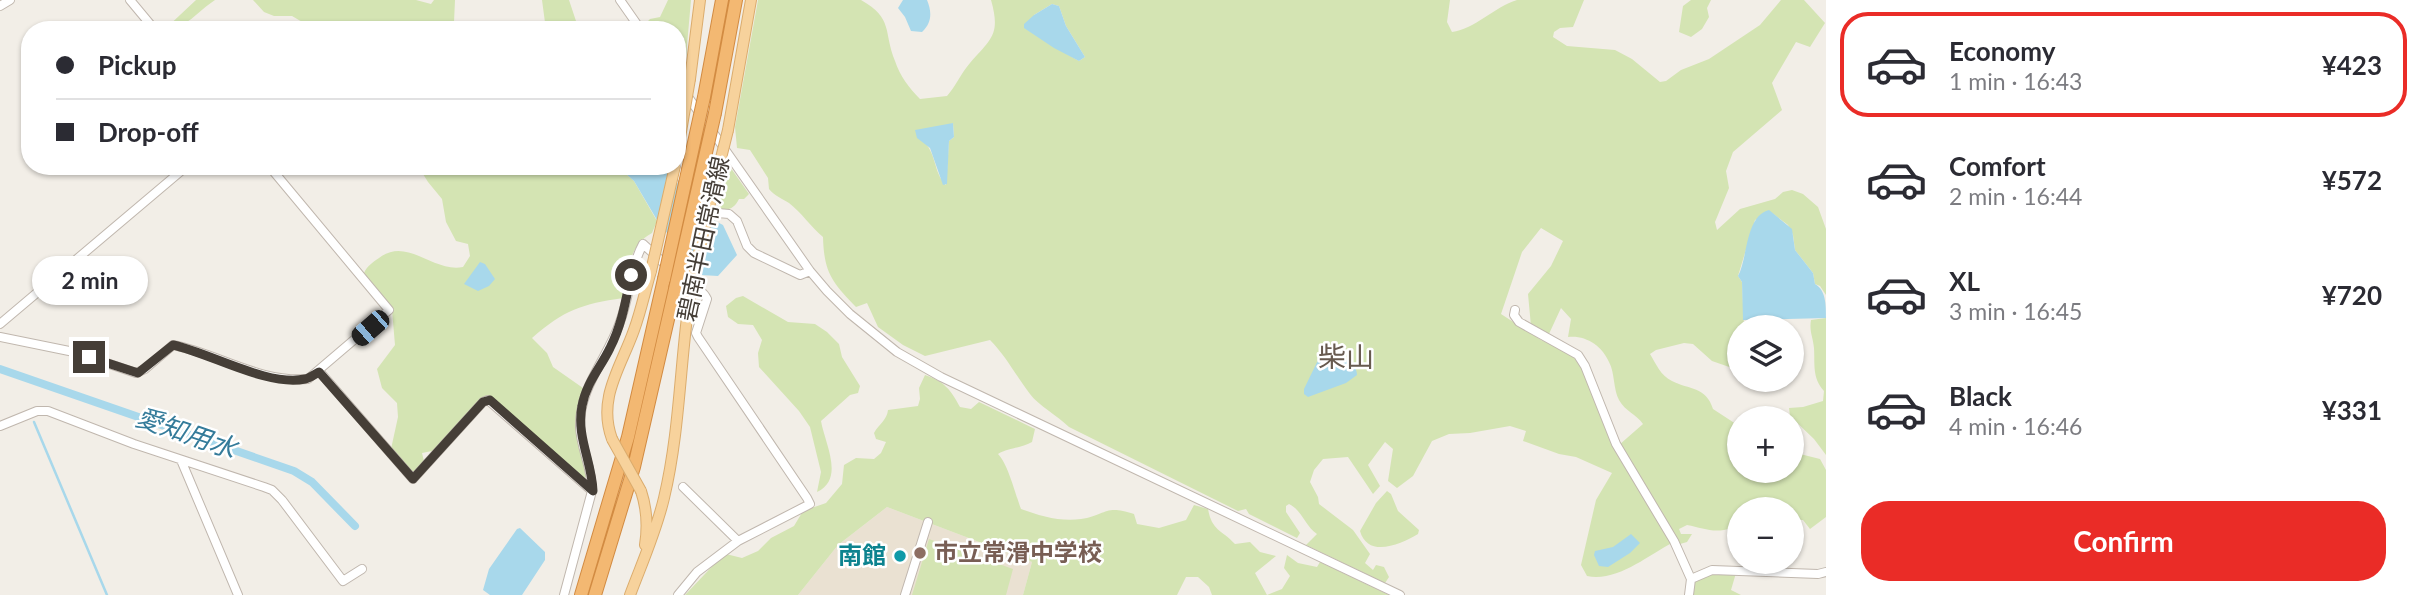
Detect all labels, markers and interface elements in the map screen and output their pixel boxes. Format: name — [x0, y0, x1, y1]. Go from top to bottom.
icon: car — [1865, 33, 1928, 96]
text: Economy — [1949, 35, 2055, 67]
text: Pickup — [98, 49, 177, 81]
text: ¥423 — [2322, 49, 2382, 81]
text: 1 min · 16:43 — [1949, 67, 2082, 95]
text: Drop-off — [98, 116, 199, 148]
icon: car — [1865, 148, 1928, 211]
text: Comfort — [1949, 150, 2046, 182]
street label: 碧南半田常滑線 — [671, 154, 734, 324]
text: ¥572 — [2322, 164, 2382, 196]
text: 2 min · 16:44 — [1949, 182, 2082, 210]
callout: 2 min — [31, 256, 147, 304]
route start — [615, 259, 647, 291]
icon: car — [1865, 263, 1928, 326]
text: XL — [1949, 265, 1980, 297]
text: 2 min — [61, 266, 119, 294]
text: ¥720 — [2322, 279, 2382, 311]
text: 3 min · 16:45 — [1949, 297, 2082, 325]
car — [348, 306, 393, 350]
map controls — [1727, 315, 1804, 574]
button: layers — [1727, 315, 1804, 392]
district label: 柴山 — [1318, 339, 1374, 373]
route end — [73, 341, 105, 373]
icon: car — [1865, 378, 1928, 441]
text: Black — [1949, 380, 2012, 412]
text: ¥331 — [2322, 394, 2382, 426]
water label: 愛知用水 — [132, 400, 244, 465]
button: + — [1727, 406, 1804, 483]
text: 4 min · 16:46 — [1949, 412, 2082, 440]
button: − — [1727, 497, 1804, 574]
button: Confirm — [1861, 501, 2386, 581]
place label: 市立常滑中学校 — [934, 537, 1102, 566]
place label: 南館 — [838, 540, 886, 569]
marker: 市立常滑中学校 — [912, 545, 928, 561]
marker: 南館 — [892, 548, 908, 564]

